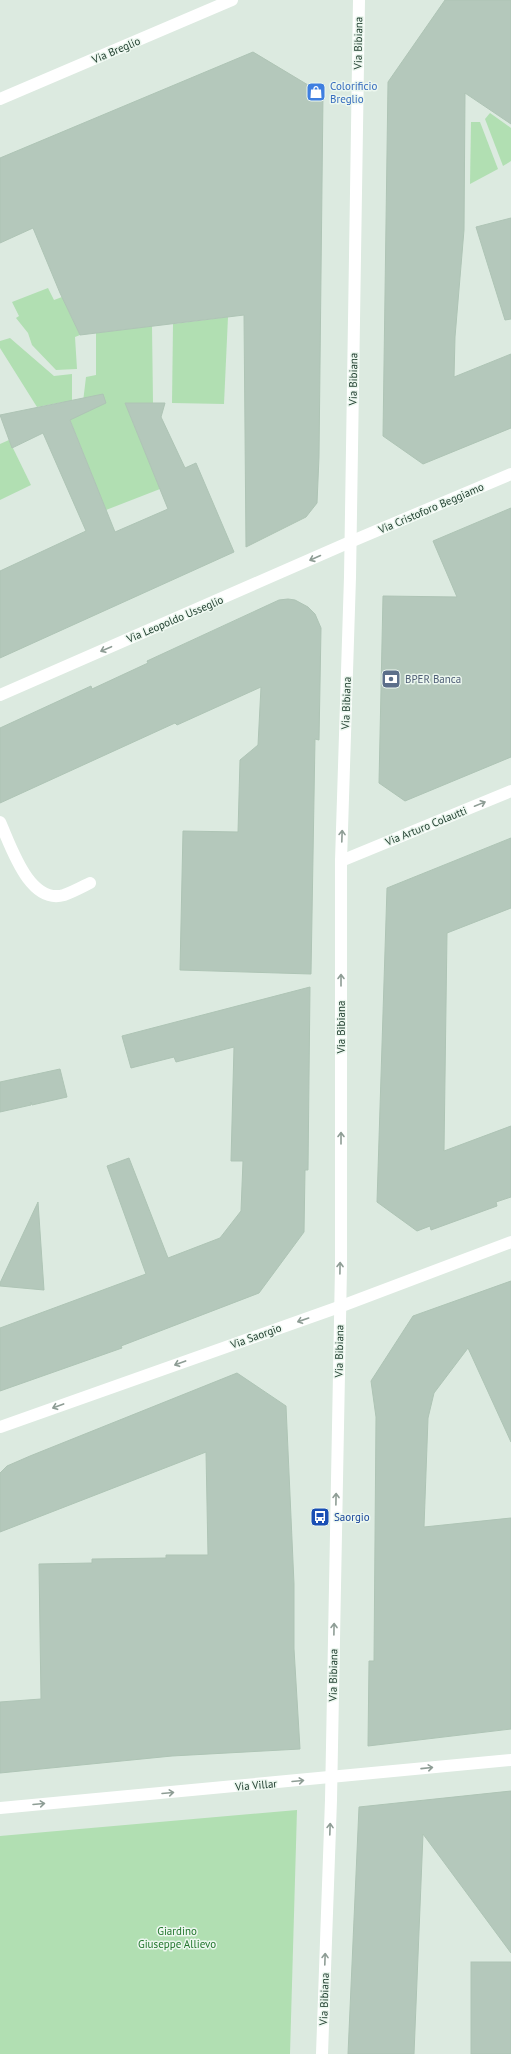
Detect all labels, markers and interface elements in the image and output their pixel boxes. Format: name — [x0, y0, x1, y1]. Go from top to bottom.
street label: Via Bibiana — [351, 16, 365, 71]
street label: Via Breglio — [89, 34, 142, 67]
place label: Colorificio Breglio — [330, 79, 377, 106]
shop icon: Colorificio Breglio — [305, 81, 327, 103]
street label: Via Bibiana — [346, 352, 360, 407]
street label: Via Cristoforo Beggiamo — [375, 479, 486, 537]
one-way arrow — [309, 555, 321, 562]
street label: Via Leopoldo Usseglio — [124, 592, 226, 646]
one-way arrow — [100, 646, 112, 653]
bank icon: BPER Banca — [380, 668, 402, 690]
place label: BPER Banca — [405, 672, 461, 686]
street label: Via Bibiana — [338, 676, 354, 731]
one-way arrow — [474, 800, 486, 807]
street label: Via Arturo Colautti — [382, 803, 469, 849]
one-way arrow — [338, 830, 345, 843]
one-way arrow — [337, 974, 345, 987]
street label: Via Bibiana — [334, 1001, 348, 1054]
one-way arrow — [337, 1132, 345, 1145]
one-way arrow — [337, 1262, 344, 1275]
one-way arrow — [297, 1316, 309, 1324]
street label: Via Saorgio — [228, 1320, 284, 1352]
street label: Via Bibiana — [332, 1324, 346, 1379]
one-way arrow — [174, 1360, 187, 1367]
one-way arrow — [52, 1403, 64, 1411]
one-way arrow — [332, 1493, 340, 1506]
bus stop icon: Saorgio — [309, 1506, 331, 1528]
place label: Saorgio — [334, 1510, 370, 1524]
one-way arrow — [330, 1623, 338, 1636]
street label: Via Bibiana — [326, 1648, 340, 1703]
one-way arrow — [420, 1765, 433, 1772]
street label: Via Villar — [233, 1776, 278, 1794]
one-way arrow — [291, 1777, 304, 1785]
one-way arrow — [161, 1789, 174, 1796]
one-way arrow — [32, 1801, 45, 1808]
one-way arrow — [326, 1823, 333, 1836]
park label: Giardino Giuseppe Allievo — [138, 1924, 216, 1951]
one-way arrow — [322, 1953, 329, 1966]
street label: Via Bibiana — [316, 1972, 332, 2027]

